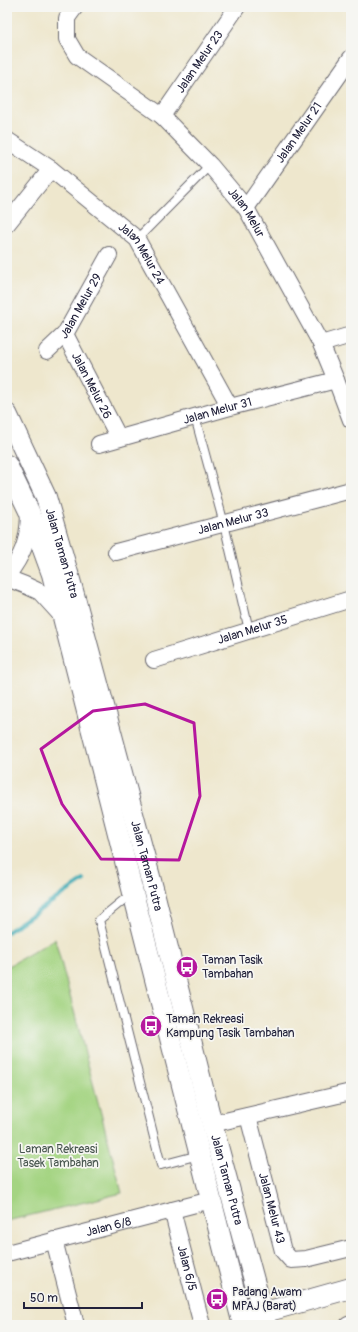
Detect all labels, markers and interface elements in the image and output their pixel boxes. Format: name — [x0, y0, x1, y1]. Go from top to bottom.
street label: Jalan Melur 23 — [173, 28, 227, 96]
street label: Jalan Melur 21 — [273, 100, 326, 166]
street label: Jalan Melur — [224, 185, 268, 241]
street label: Jalan Melur 24 — [115, 220, 168, 287]
street label: Jalan Melur 29 — [57, 271, 105, 342]
street label: Jalan Melur 26 — [68, 350, 115, 422]
street label: Jalan Melur 31 — [181, 395, 253, 428]
street label: Jalan Melur 33 — [196, 505, 270, 538]
street label: Jalan Taman Putra — [42, 506, 82, 600]
street label: Jalan Melur 35 — [216, 612, 289, 648]
street label: Jalan Taman Putra — [127, 819, 166, 913]
place label: Taman Tasik Tambahan — [202, 953, 263, 982]
bus stop icon: Taman Tasik Tambahan — [174, 954, 200, 980]
place label: Taman Rekreasi Kampung Tasik Tambahan — [166, 1012, 295, 1041]
bus stop icon: Taman Rekreasi Kampung Tasik Tambahan — [138, 1013, 164, 1039]
street label: Jalan Taman Putra — [207, 1133, 246, 1227]
park label: Laman Rekreasi Tasek Tambahan — [17, 1142, 99, 1171]
street label: Jalan Melur 43 — [255, 1171, 288, 1246]
street label: Jalan 6/8 — [85, 1214, 133, 1240]
street label: Jalan 6/5 — [174, 1244, 200, 1293]
scale bar — [24, 1284, 142, 1310]
place label: Padang Awam MPAJ (Barat) — [232, 1285, 302, 1314]
bus stop icon: Padang Awam MPAJ (Barat) — [204, 1286, 230, 1312]
text: 50 m — [30, 1291, 58, 1306]

